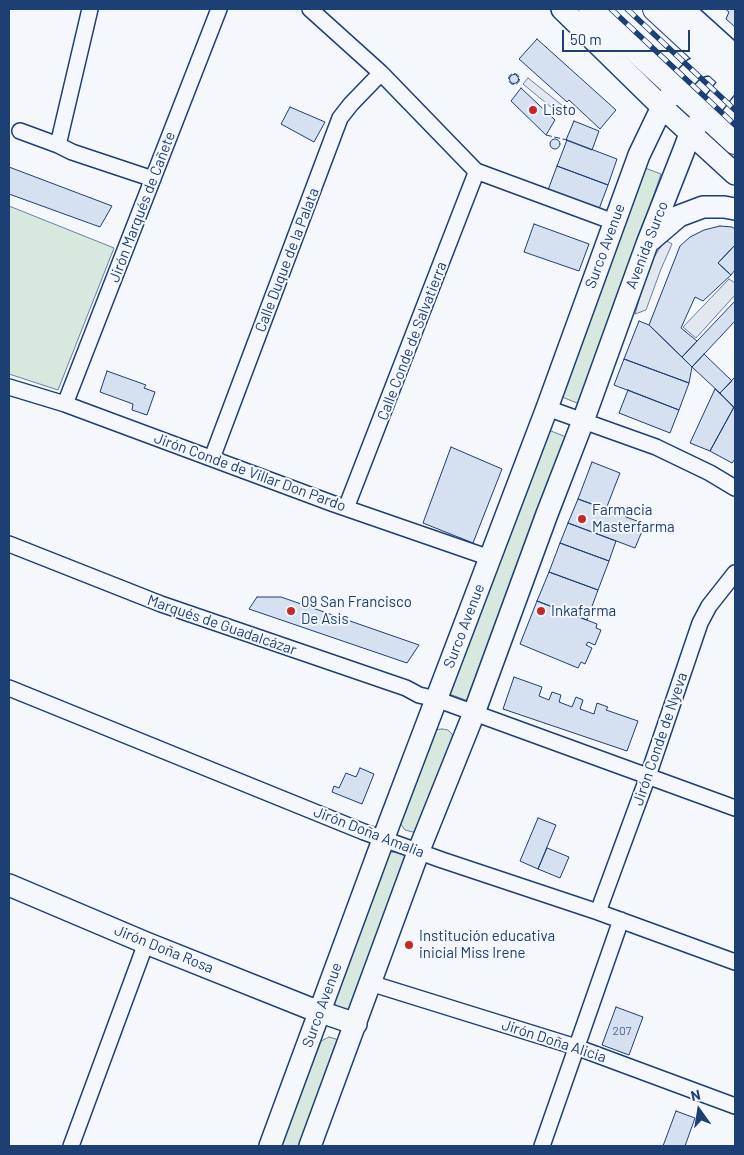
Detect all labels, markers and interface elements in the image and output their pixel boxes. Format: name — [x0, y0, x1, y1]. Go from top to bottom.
scale bar — [564, 20, 692, 52]
text: 50 m — [570, 30, 602, 48]
place label: Listo — [543, 101, 576, 119]
marker: Listo — [527, 104, 539, 116]
street label: Jirón Marqués de Cañete — [105, 129, 179, 285]
street label: Calle Duque de la Palata — [251, 185, 323, 335]
street label: Avenida Surco — [622, 199, 672, 291]
street label: Surco Avenue — [581, 201, 629, 291]
street label: Calle Conde de Salvatierra — [373, 259, 451, 423]
street label: Jirón Conde de Villar Don Pardo — [152, 429, 348, 515]
place label: Farmacia Masterfarma — [592, 501, 675, 536]
marker: Farmacia Masterfarma — [576, 513, 588, 525]
street label: Surco Avenue — [440, 581, 488, 671]
street label: Marqués de Guadalcázar — [145, 591, 299, 659]
place label: 09 San Francisco De Asis — [301, 593, 412, 628]
place label: Inkafarma — [551, 602, 616, 620]
marker: 09 San Francisco De Asis — [285, 605, 297, 617]
marker: Inkafarma — [535, 605, 547, 617]
street label: Jirón Conde de Nyeva — [629, 670, 691, 808]
street label: Jirón Doña Amalia — [311, 803, 427, 861]
street label: Jirón Doña Rosa — [112, 921, 216, 977]
place label: Institución educativa inicial Miss Irene — [419, 927, 555, 962]
marker: Institución educativa inicial Miss Irene — [403, 939, 415, 951]
street label: Surco Avenue — [298, 960, 346, 1050]
street label: Jirón Doña Alicia — [499, 1016, 609, 1066]
house number: 207 — [613, 1024, 631, 1038]
north arrow — [674, 1085, 724, 1135]
text: N — [689, 1086, 702, 1104]

